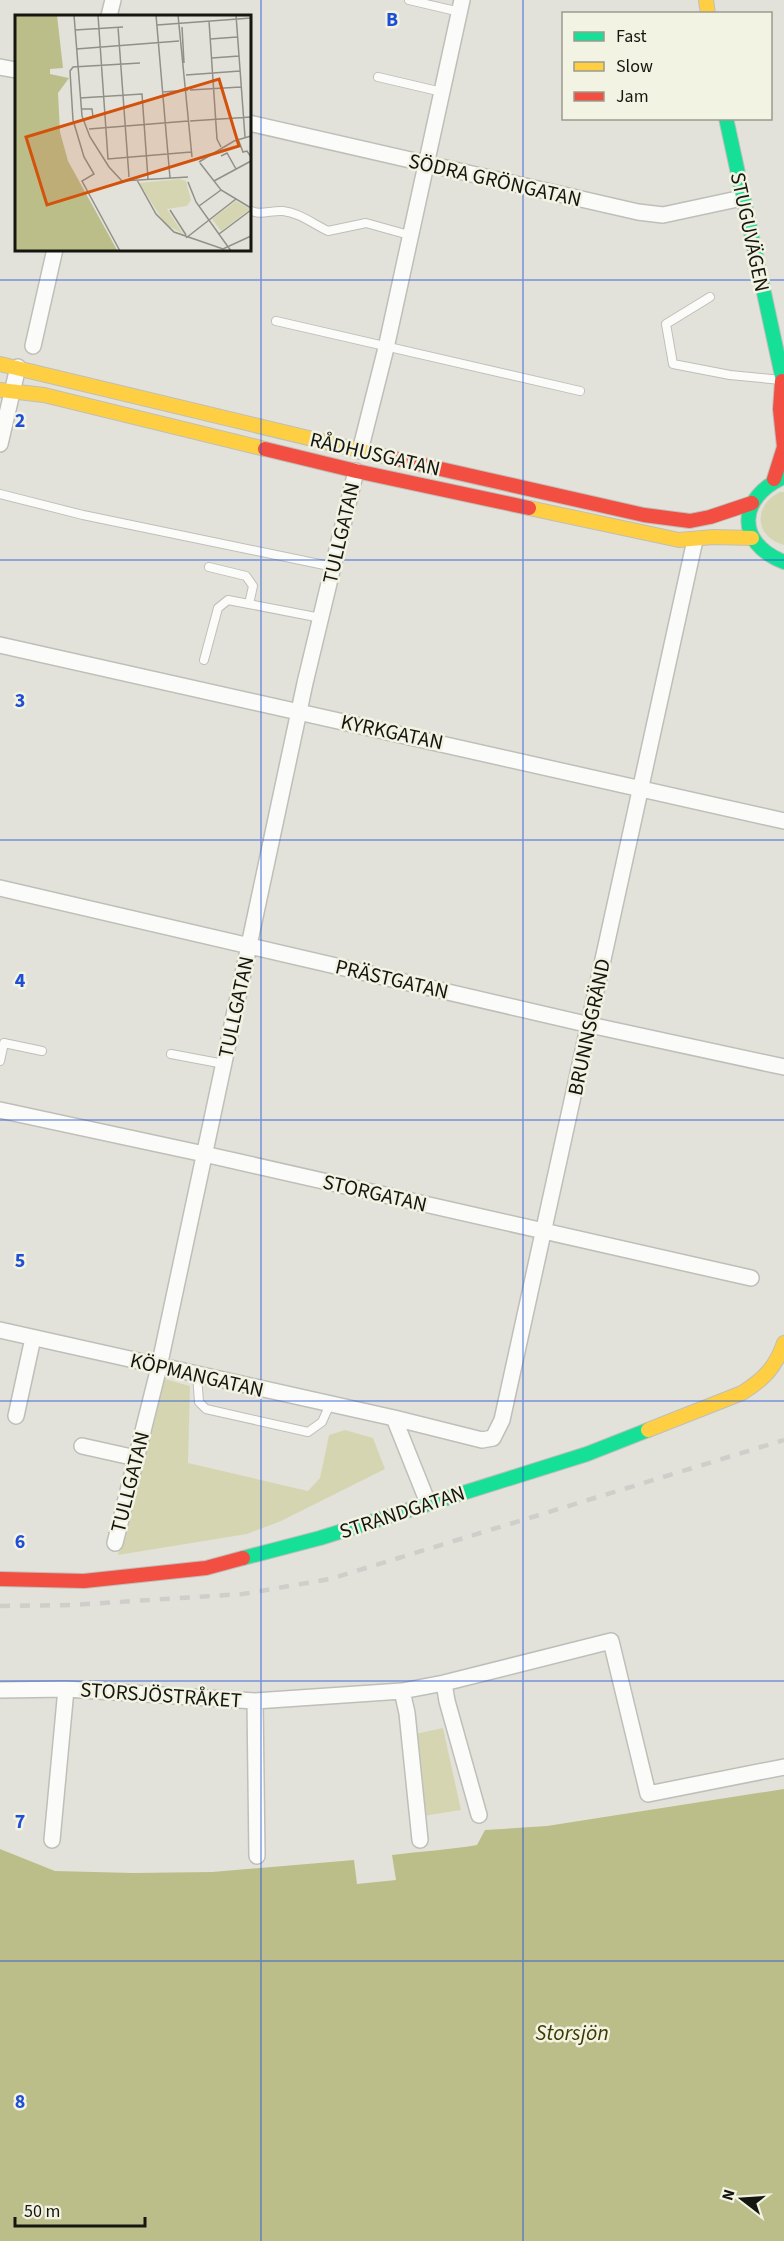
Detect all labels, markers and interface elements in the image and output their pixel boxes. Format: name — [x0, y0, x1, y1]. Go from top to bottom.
text: B — [386, 6, 398, 34]
legend — [562, 12, 772, 120]
inset map — [15, 15, 250, 250]
text: Fast — [616, 24, 647, 49]
text: Slow — [616, 54, 653, 79]
text: Jam — [616, 84, 649, 109]
street label: SÖDRA GRÖNGATAN — [406, 146, 584, 214]
street label: STUGUVÄGEN — [723, 170, 777, 294]
text: 2 — [15, 407, 25, 435]
street label: RÅDHUSGATAN — [307, 424, 443, 484]
street label: TULLGATAN — [315, 479, 367, 587]
text: 3 — [15, 687, 25, 715]
street label: KYRKGATAN — [338, 707, 446, 757]
street label: PRÄSTGATAN — [332, 951, 452, 1007]
street label: TULLGATAN — [211, 953, 261, 1061]
street label: BRUNNSGRÄND — [560, 956, 618, 1098]
text: 4 — [15, 967, 26, 995]
street label: STORGATAN — [320, 1166, 430, 1220]
text: 5 — [15, 1247, 25, 1275]
street label: KÖPMANGATAN — [127, 1345, 267, 1405]
street label: TULLGATAN — [103, 1428, 157, 1536]
street label: STRANDGATAN — [335, 1478, 469, 1546]
text: 6 — [15, 1528, 25, 1556]
street label: STORSJÖSTRÅKET — [79, 1674, 243, 1716]
text: 7 — [15, 1808, 25, 1836]
water label: Storsjön — [535, 2017, 609, 2049]
text: 8 — [15, 2088, 25, 2116]
north arrow — [712, 2169, 772, 2229]
text: N — [717, 2187, 741, 2203]
scale bar — [15, 2190, 146, 2228]
text: 50 m — [24, 2199, 60, 2224]

